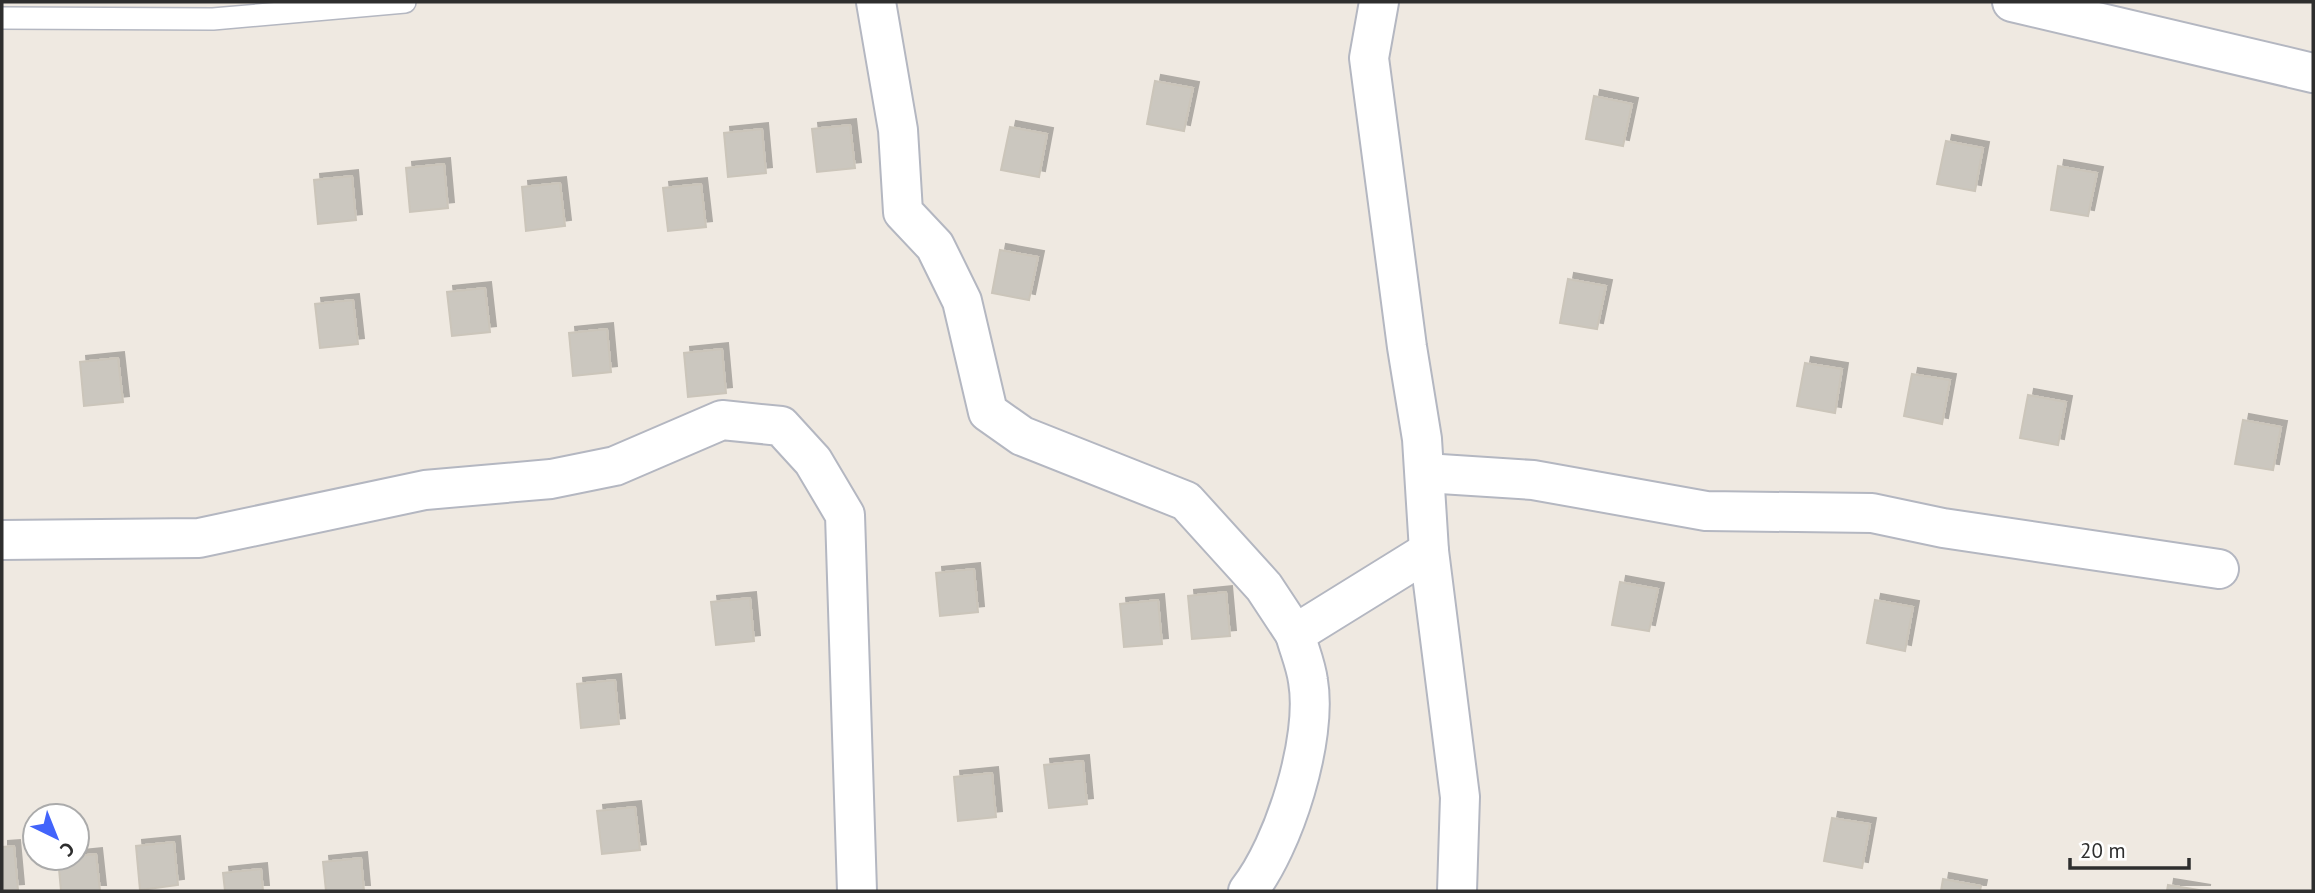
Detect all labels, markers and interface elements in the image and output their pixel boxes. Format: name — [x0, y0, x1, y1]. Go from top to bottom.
north arrow — [21, 802, 91, 872]
scale bar — [2070, 826, 2189, 870]
text: С — [55, 837, 80, 862]
text: 20 m — [2080, 837, 2126, 864]

